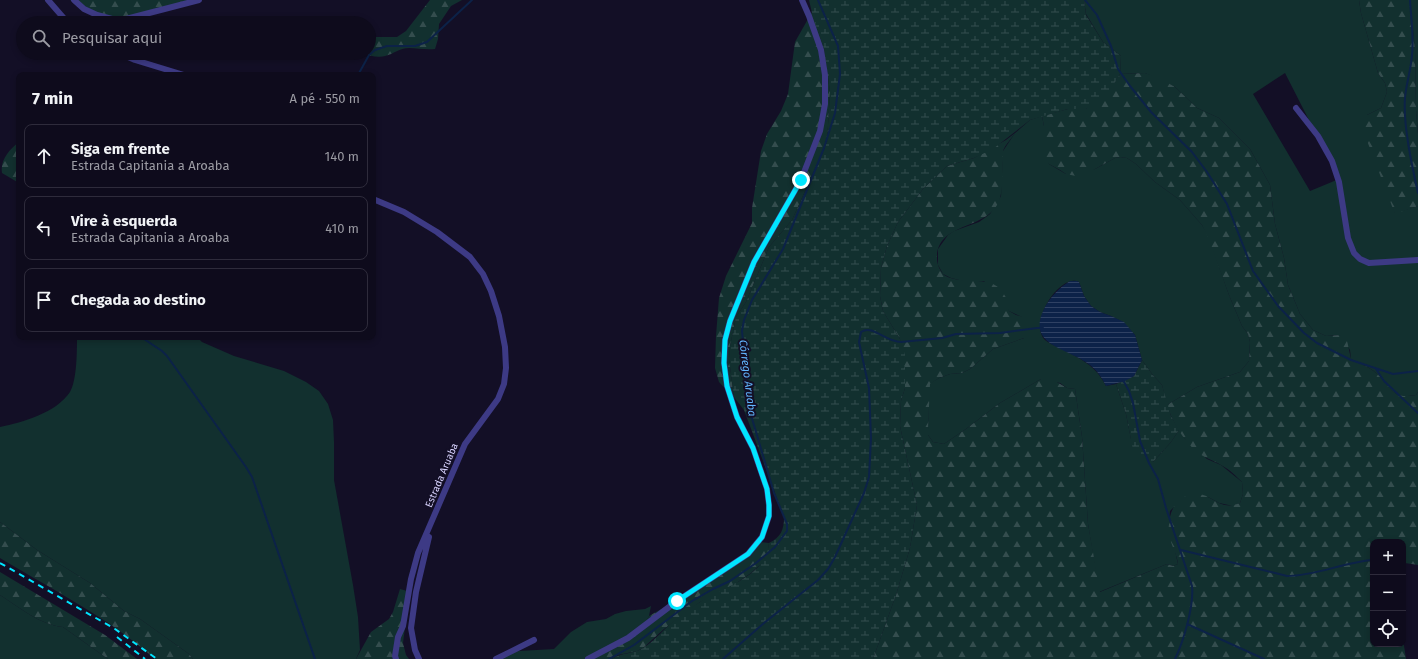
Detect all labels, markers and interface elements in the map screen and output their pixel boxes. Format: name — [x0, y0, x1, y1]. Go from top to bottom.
search box — [16, 16, 376, 60]
icon: search — [30, 27, 52, 49]
text: Pesquisar aqui — [62, 29, 162, 47]
text: 7 min — [32, 88, 73, 109]
text: A pé · 550 m — [289, 91, 360, 106]
text: Siga em frente — [71, 140, 170, 158]
icon: ahead — [33, 145, 55, 167]
text: 140 m — [325, 149, 359, 164]
text: Estrada Capitania a Aroaba — [71, 158, 229, 173]
route end — [792, 171, 810, 189]
text: Vire à esquerda — [71, 212, 177, 230]
icon: left — [33, 217, 55, 239]
text: 410 m — [325, 221, 359, 236]
text: Estrada Capitania a Aroaba — [71, 230, 229, 245]
icon: arrive — [33, 289, 55, 311]
text: Chegada ao destino — [71, 291, 206, 309]
water label: Córrego Aruaba — [736, 339, 759, 417]
street label: Estrada Aruaba — [423, 441, 461, 509]
map controls — [1370, 539, 1406, 647]
button: + — [1370, 539, 1406, 575]
button: − — [1370, 575, 1406, 611]
route start — [668, 592, 686, 610]
button: locate — [1370, 611, 1406, 647]

